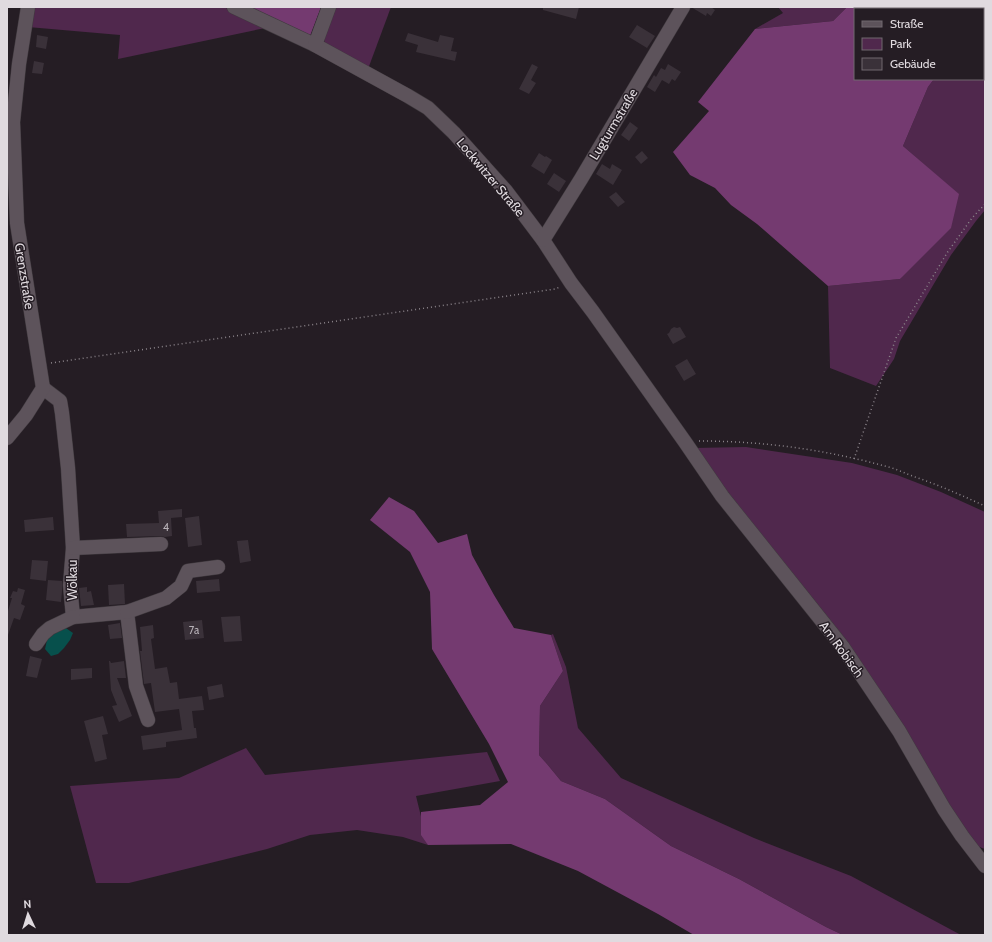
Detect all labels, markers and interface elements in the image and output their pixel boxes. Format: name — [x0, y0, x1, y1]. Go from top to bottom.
legend — [854, 8, 984, 80]
text: Straße — [890, 16, 923, 31]
text: Park — [890, 36, 912, 51]
text: Gebäude — [890, 56, 936, 71]
street label: Lugturmstraße — [585, 85, 641, 163]
street label: Lockwitzer Straße — [453, 134, 529, 220]
street label: Grenzstraße — [12, 242, 38, 311]
house number: 4 — [163, 520, 170, 534]
street label: Wölkau — [64, 559, 80, 600]
street label: Am Robisch — [816, 618, 868, 680]
house number: 7a — [189, 623, 200, 637]
north arrow — [8, 894, 48, 934]
text: N — [23, 897, 32, 911]

